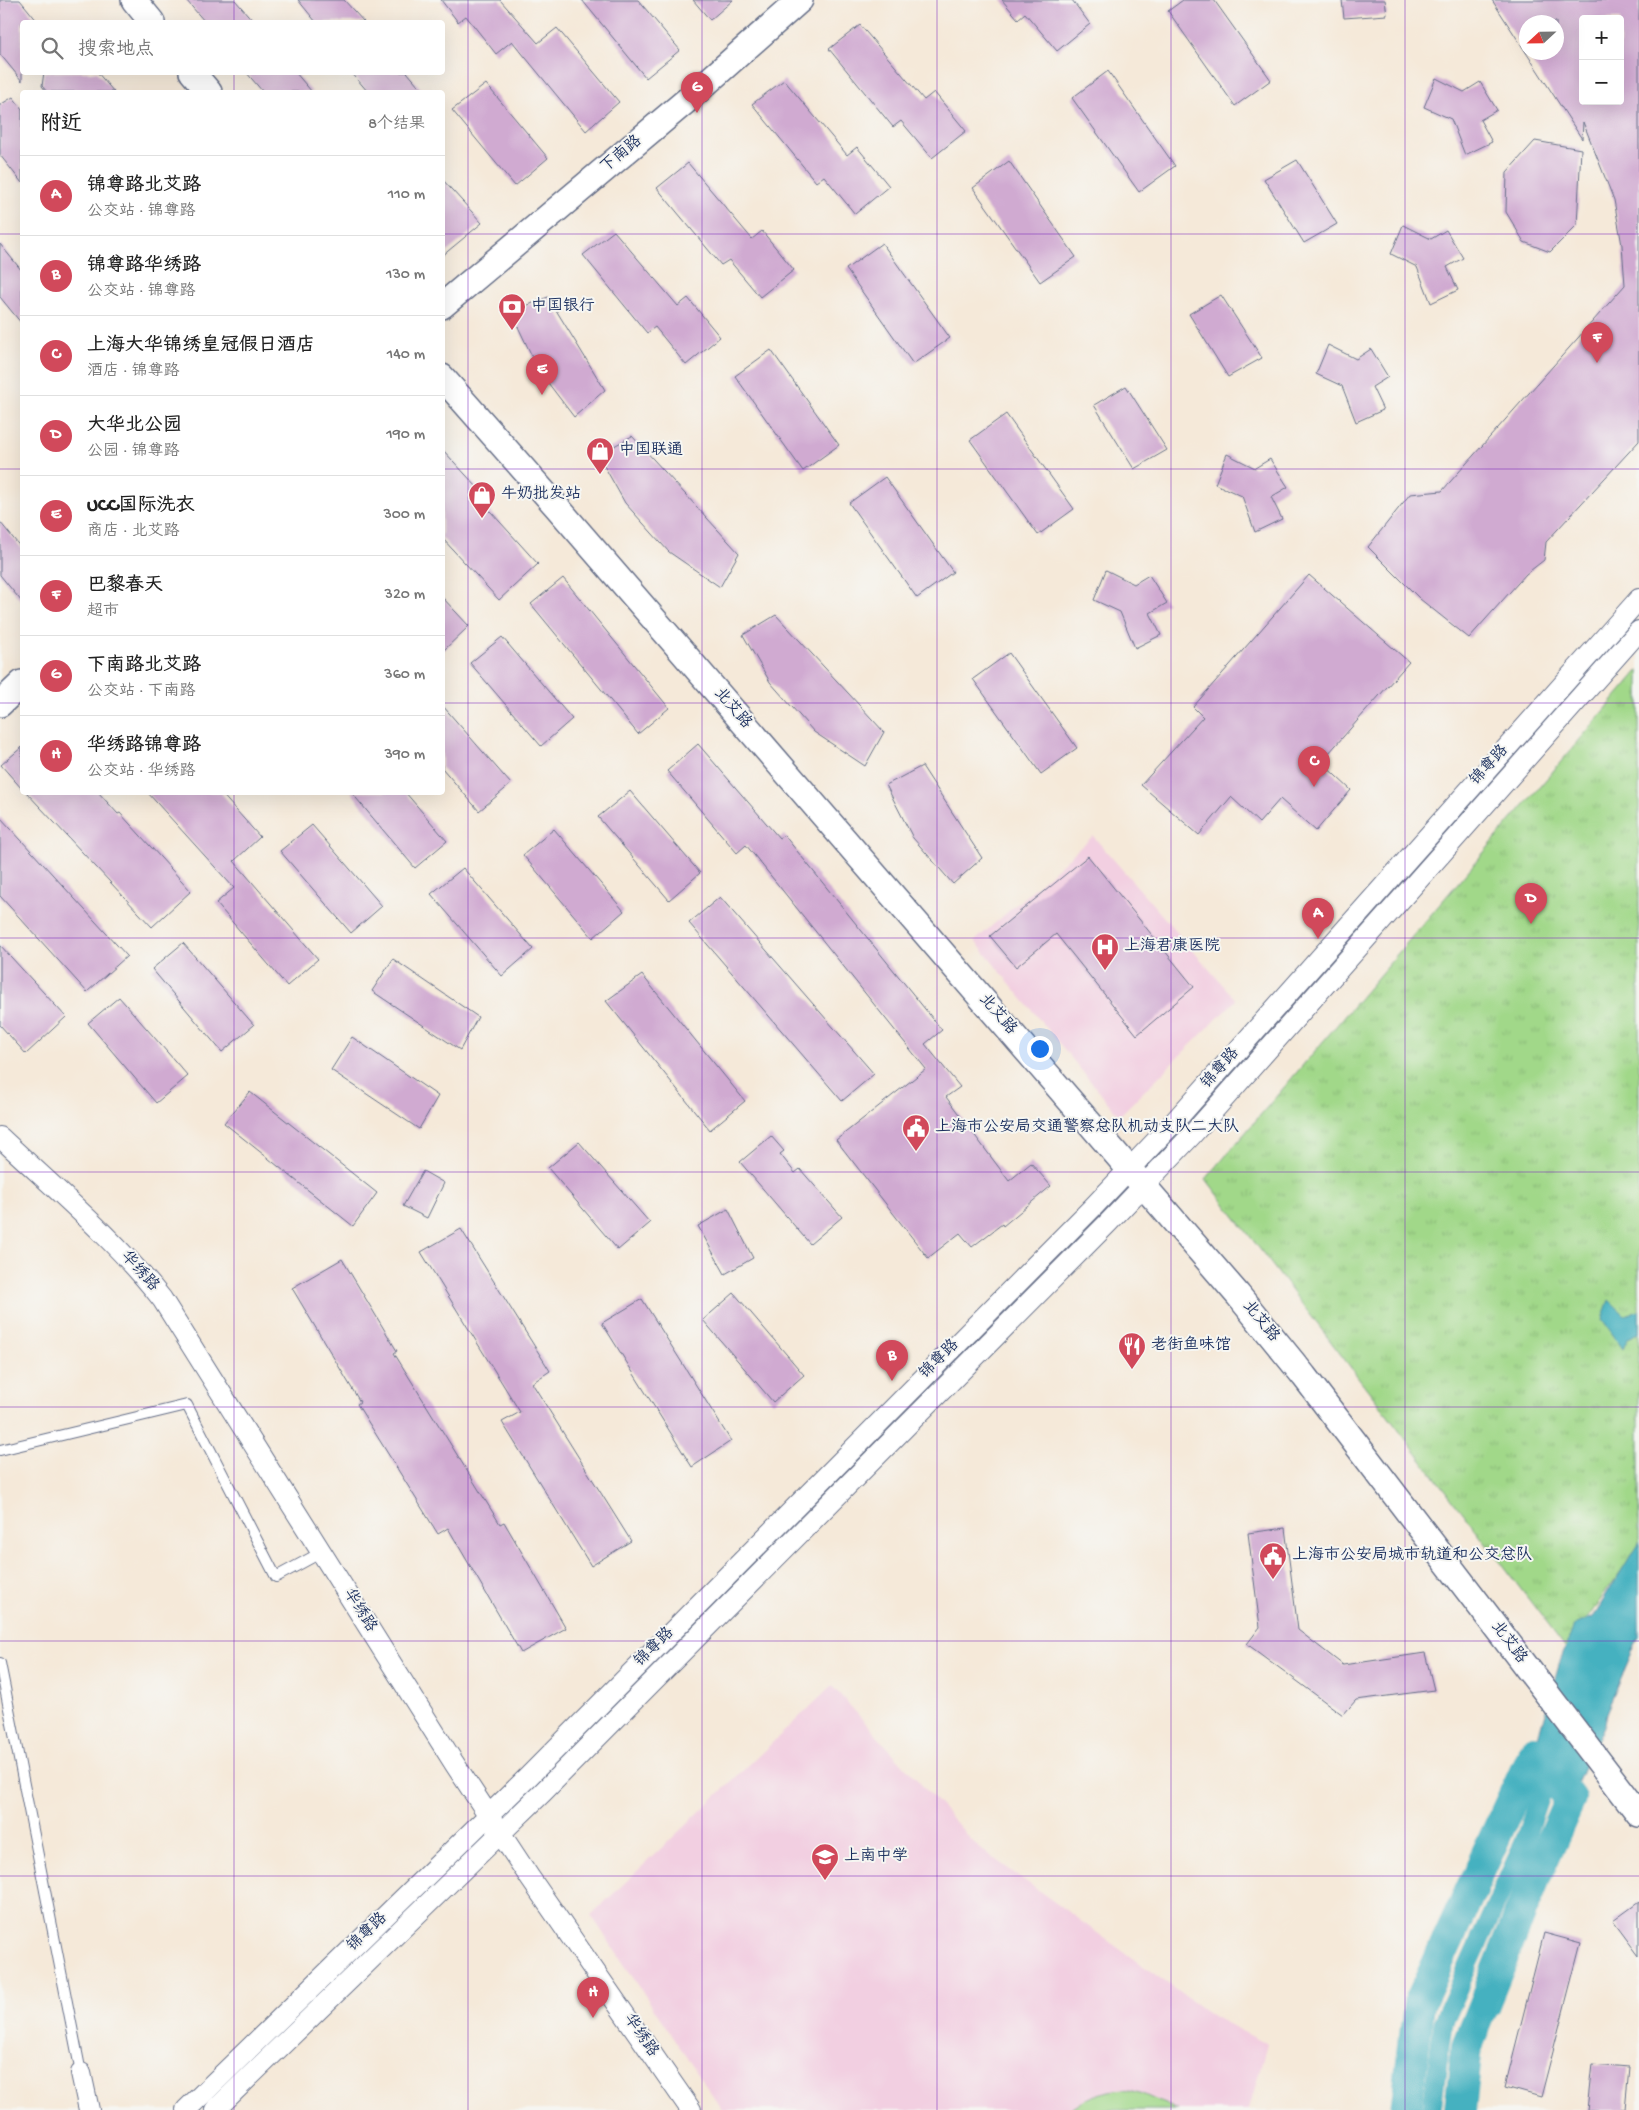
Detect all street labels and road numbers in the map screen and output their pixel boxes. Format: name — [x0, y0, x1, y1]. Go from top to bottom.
street label: 下南路 — [596, 131, 646, 178]
street label: 北艾路 — [709, 683, 756, 733]
street label: 锦尊路 — [1465, 740, 1513, 790]
street label: 北艾路 — [974, 989, 1021, 1039]
street label: 锦尊路 — [1197, 1043, 1244, 1093]
street label: 华绣路 — [116, 1246, 164, 1296]
street label: 北艾路 — [1238, 1296, 1284, 1347]
street label: 锦尊路 — [915, 1335, 964, 1384]
street label: 华绣路 — [338, 1585, 381, 1636]
street label: 北艾路 — [1486, 1617, 1532, 1668]
street label: 锦尊路 — [630, 1623, 679, 1672]
street label: 锦尊路 — [343, 1908, 392, 1957]
street label: 华绣路 — [619, 2010, 663, 2061]

